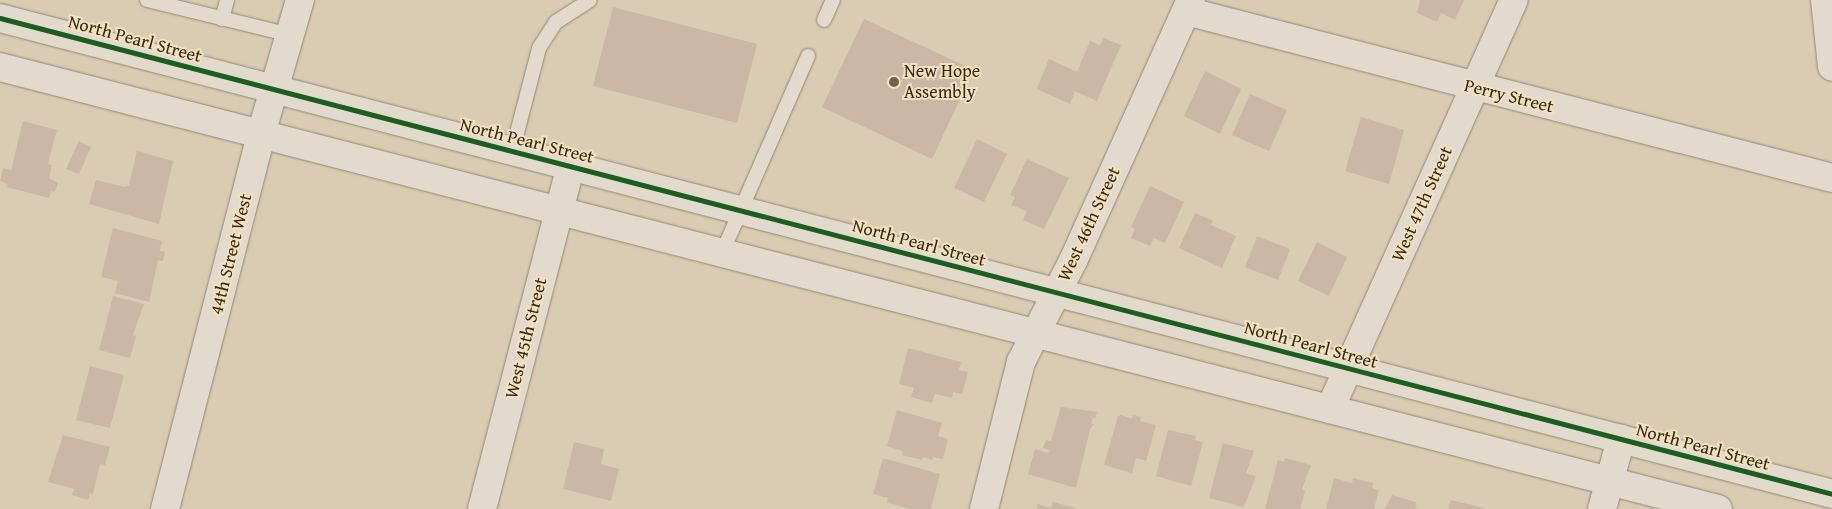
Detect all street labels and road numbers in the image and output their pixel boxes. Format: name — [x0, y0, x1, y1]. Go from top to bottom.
street label: North Pearl Street — [66, 11, 204, 67]
street label: Perry Street — [1462, 74, 1556, 118]
street label: North Pearl Street — [458, 114, 596, 168]
street label: West 47th Street — [1387, 143, 1457, 265]
street label: West 46th Street — [1053, 163, 1125, 285]
street label: 44th Street West — [206, 191, 256, 317]
street label: North Pearl Street — [850, 215, 988, 271]
street label: West 45th Street — [501, 275, 551, 401]
street label: North Pearl Street — [1242, 317, 1380, 373]
street label: North Pearl Street — [1634, 419, 1772, 475]

